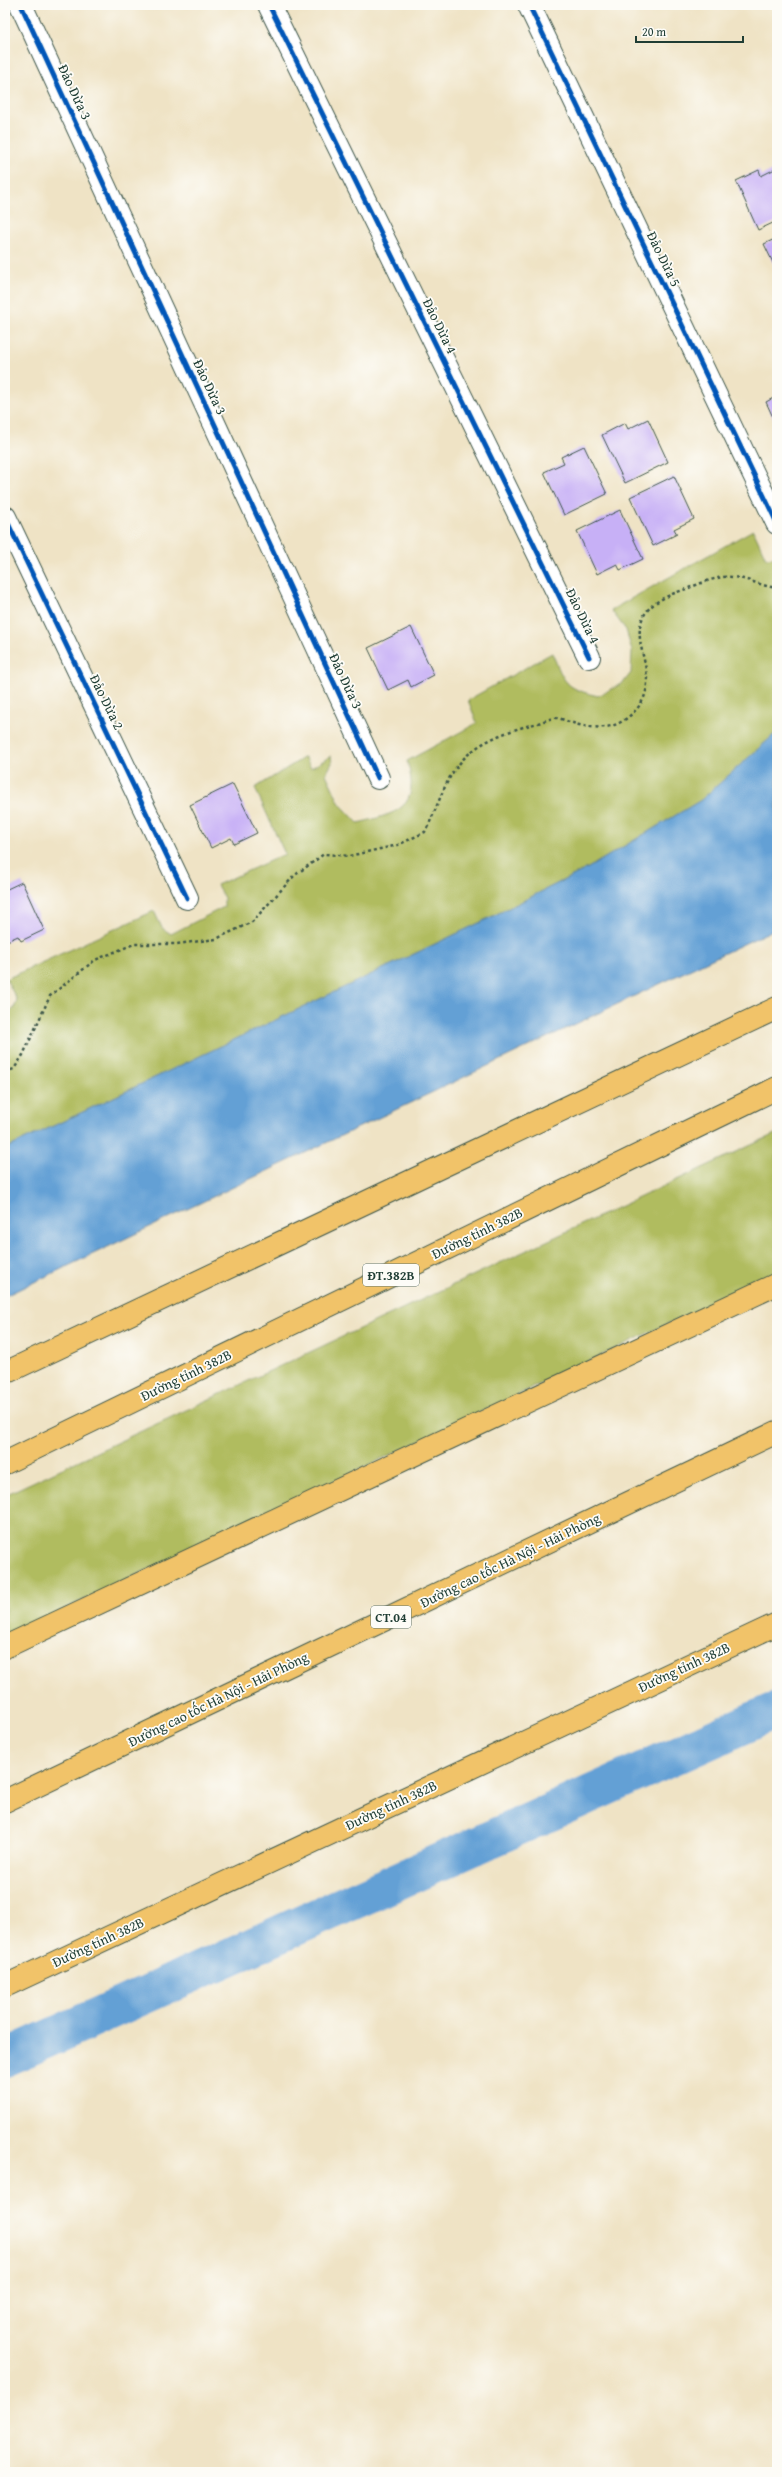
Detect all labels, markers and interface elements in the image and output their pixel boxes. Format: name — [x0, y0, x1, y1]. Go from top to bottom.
scale bar — [636, 18, 743, 44]
text: 20 m — [642, 23, 666, 40]
street label: Đảo Dừa 3 — [53, 61, 97, 123]
street label: Đảo Dừa 5 — [642, 228, 686, 290]
street label: Đảo Dừa 4 — [418, 295, 462, 357]
street label: Đảo Dừa 3 — [188, 356, 232, 418]
street label: Đảo Dừa 4 — [561, 585, 605, 647]
street label: Đảo Dừa 3 — [324, 650, 368, 712]
street label: Đảo Dừa 2 — [85, 671, 129, 733]
street label: Đường tỉnh 382B — [428, 1202, 526, 1264]
road number: ĐT.382B — [363, 1264, 419, 1286]
street label: Đường tỉnh 382B — [137, 1344, 235, 1406]
street label: Đường cao tốc Hà Nội - Hải Phòng — [417, 1508, 603, 1612]
road number: CT.04 — [371, 1606, 411, 1628]
street label: Đường tỉnh 382B — [635, 1637, 733, 1697]
street label: Đường cao tốc Hà Nội - Hải Phòng — [125, 1647, 311, 1751]
street label: Đường tỉnh 382B — [342, 1775, 440, 1835]
street label: Đường tỉnh 382B — [49, 1912, 147, 1972]

